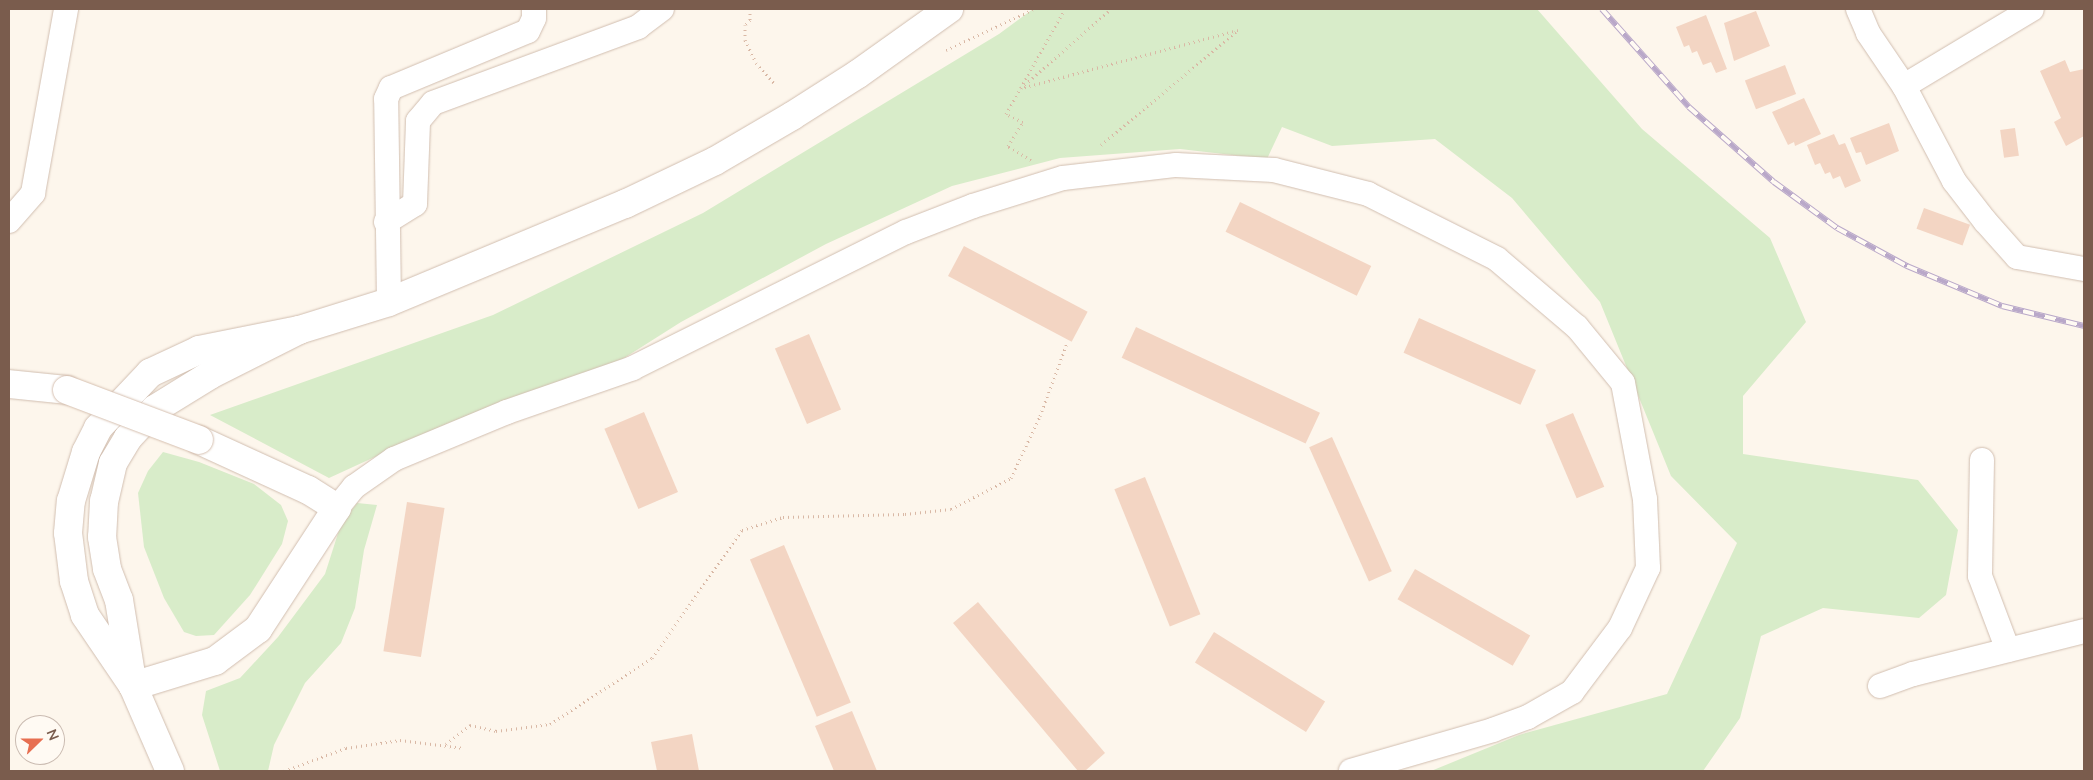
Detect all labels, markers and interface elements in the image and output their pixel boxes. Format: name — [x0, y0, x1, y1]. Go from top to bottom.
north arrow — [15, 715, 65, 765]
text: N — [43, 726, 63, 743]

